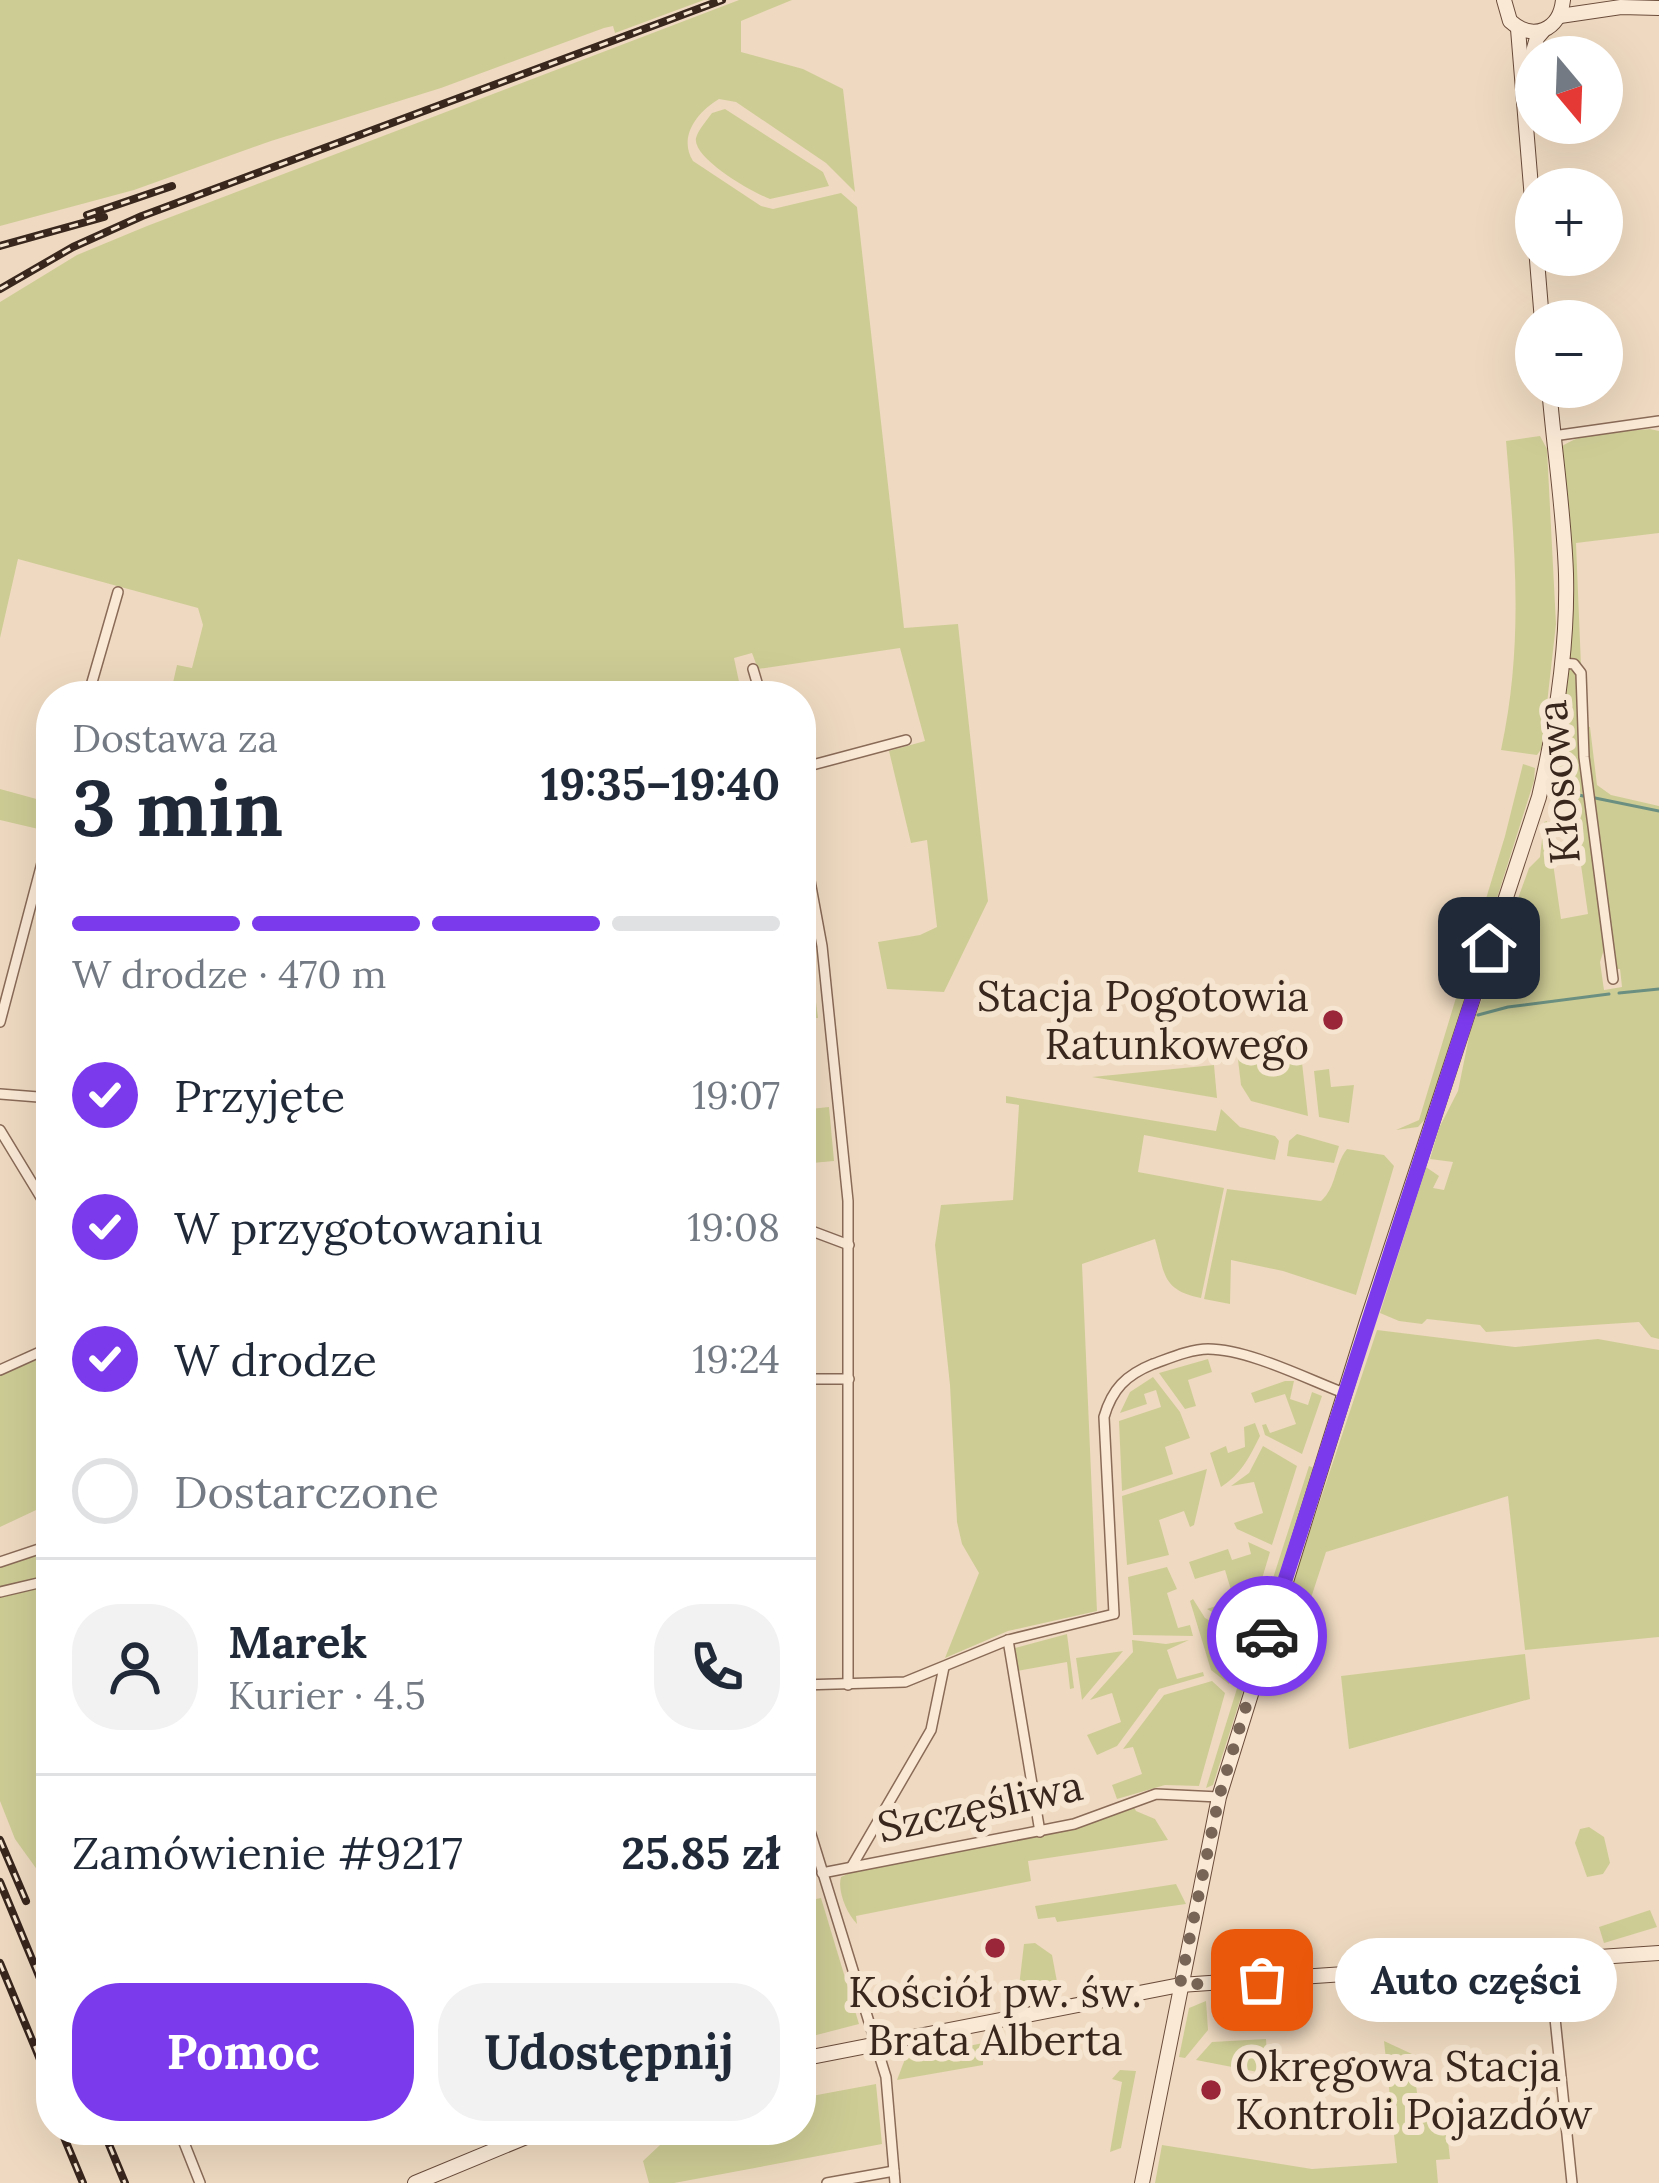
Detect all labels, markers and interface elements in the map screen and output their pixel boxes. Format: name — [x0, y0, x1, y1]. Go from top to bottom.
north arrow — [1515, 36, 1623, 144]
map controls — [1515, 36, 1623, 408]
button: + — [1515, 168, 1623, 276]
button: − — [1515, 300, 1623, 408]
street label: Kłosowa — [1524, 698, 1592, 866]
text: Dostawa za — [72, 713, 278, 763]
text: 19:35–19:40 — [541, 755, 780, 812]
text: 3 min — [72, 758, 283, 857]
pin — [1438, 897, 1540, 999]
icon: home — [1456, 915, 1522, 981]
text: W drodze · 470 m — [72, 949, 387, 999]
place label: Stacja Pogotowia Ratunkowego — [977, 969, 1309, 1071]
marker: Stacja Pogotowia Ratunkowego — [1320, 1007, 1346, 1033]
icon: check — [72, 1062, 138, 1128]
text: Przyjęte — [174, 1067, 345, 1124]
text: 19:07 — [692, 1070, 780, 1120]
icon: check — [72, 1194, 138, 1260]
text: W przygotowaniu — [174, 1199, 543, 1256]
text: 19:08 — [687, 1202, 780, 1252]
icon: check — [72, 1326, 138, 1392]
text: W drodze — [174, 1331, 377, 1388]
text: 19:24 — [692, 1334, 780, 1384]
text: Dostarczone — [174, 1463, 439, 1520]
courier — [1207, 1576, 1327, 1696]
icon: car — [1234, 1603, 1300, 1669]
button: person — [72, 1604, 198, 1730]
button: phone — [654, 1604, 780, 1730]
text: Marek — [228, 1613, 367, 1670]
text: Kurier · 4.5 — [228, 1670, 426, 1720]
street label: Szczęśliwa — [872, 1758, 1088, 1854]
text: Zamówienie #9217 — [72, 1824, 463, 1881]
text: 25.85 zł — [621, 1824, 780, 1881]
pin — [1211, 1929, 1313, 2031]
marker: Kościół pw. św. Brata Alberta — [982, 1935, 1008, 1961]
callout: Auto części — [1334, 1938, 1616, 2022]
icon: bag — [1229, 1947, 1295, 2013]
text: Auto części — [1371, 1955, 1581, 2005]
place label: Kościół pw. św. Brata Alberta — [848, 1965, 1142, 2067]
button: Pomoc — [72, 1983, 414, 2121]
button: Udostępnij — [438, 1983, 780, 2121]
place label: Okręgowa Stacja Kontroli Pojazdów — [1235, 2039, 1592, 2141]
marker: Okręgowa Stacja Kontroli Pojazdów — [1198, 2077, 1224, 2103]

